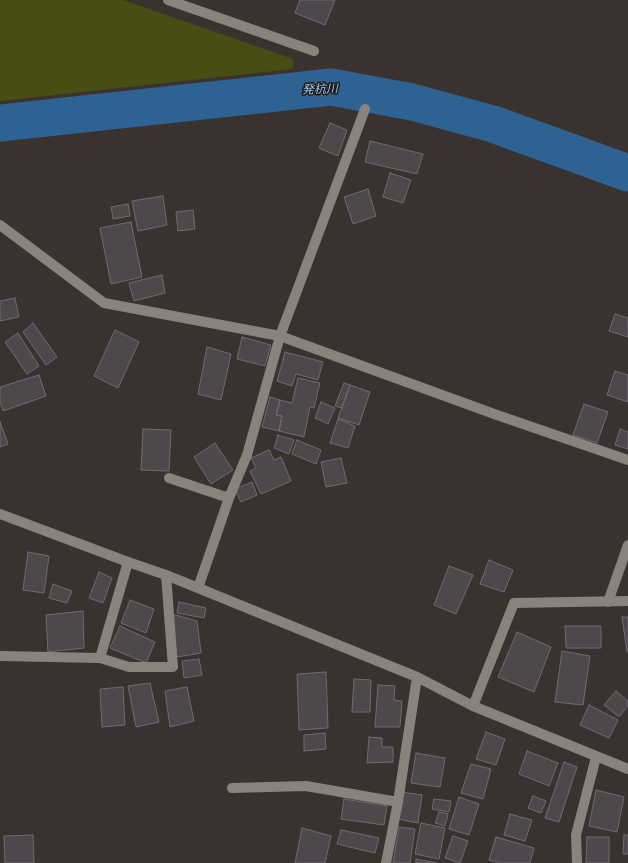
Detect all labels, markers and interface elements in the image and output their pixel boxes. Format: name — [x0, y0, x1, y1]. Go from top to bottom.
water label: 発杭川 — [302, 82, 338, 98]

